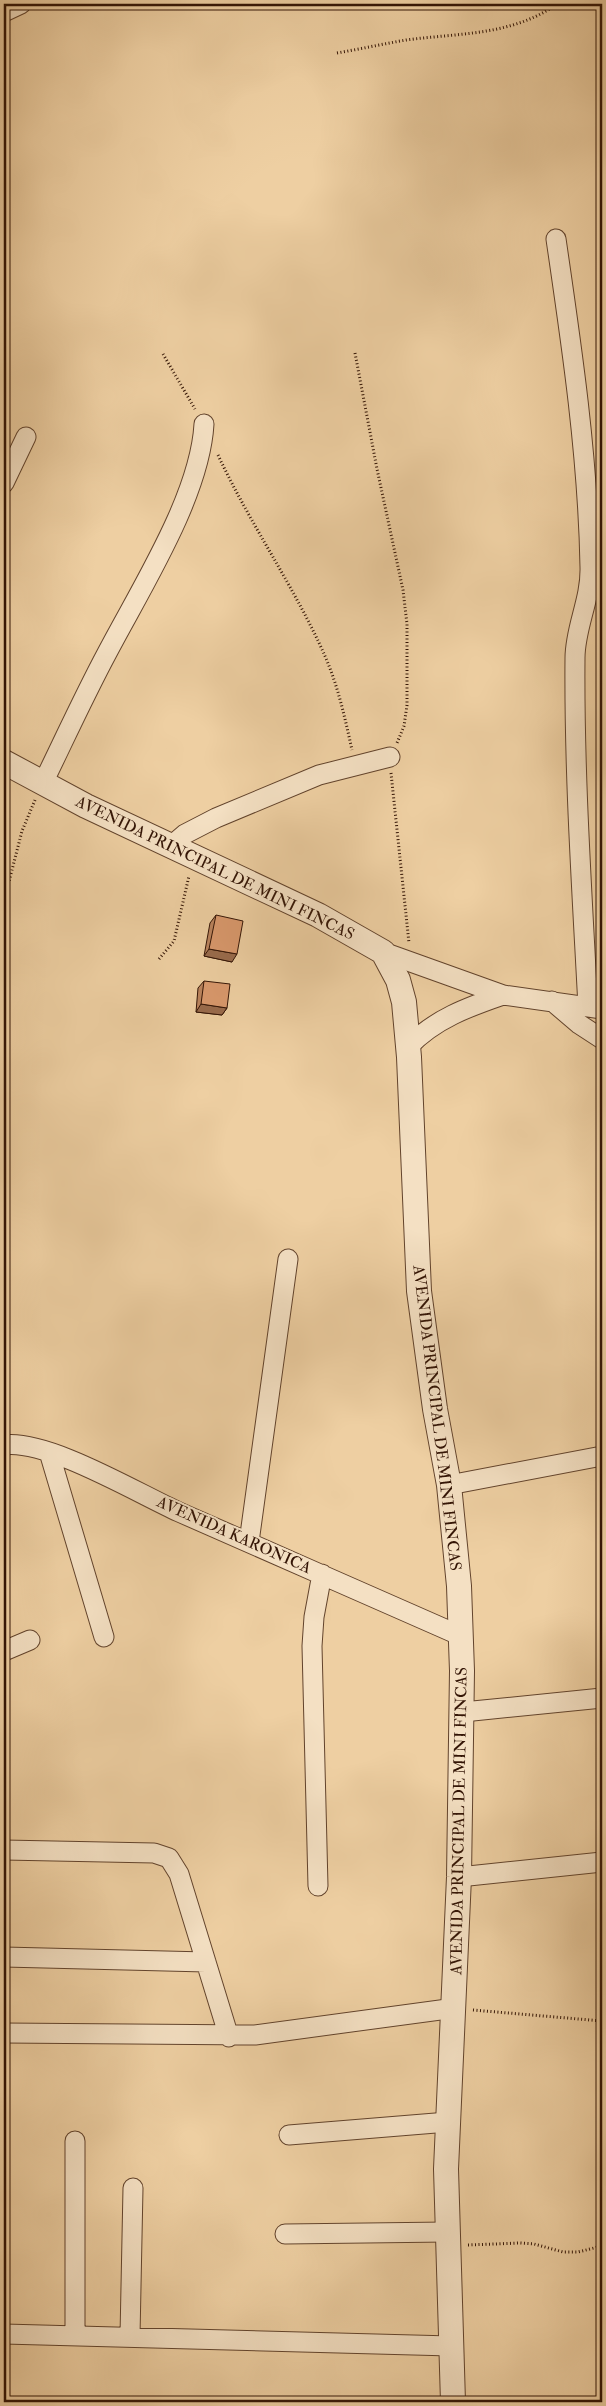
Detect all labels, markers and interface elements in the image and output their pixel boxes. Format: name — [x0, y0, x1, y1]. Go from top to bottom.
street label: AVENIDA PRINCIPAL DE MINI FINCAS — [71, 791, 358, 944]
street label: AVENIDA PRINCIPAL DE MINI FINCAS — [408, 1263, 466, 1572]
street label: AVENIDA KARONICA — [153, 1492, 314, 1578]
street label: AVENIDA PRINCIPAL DE MINI FINCAS — [446, 1667, 472, 1976]

